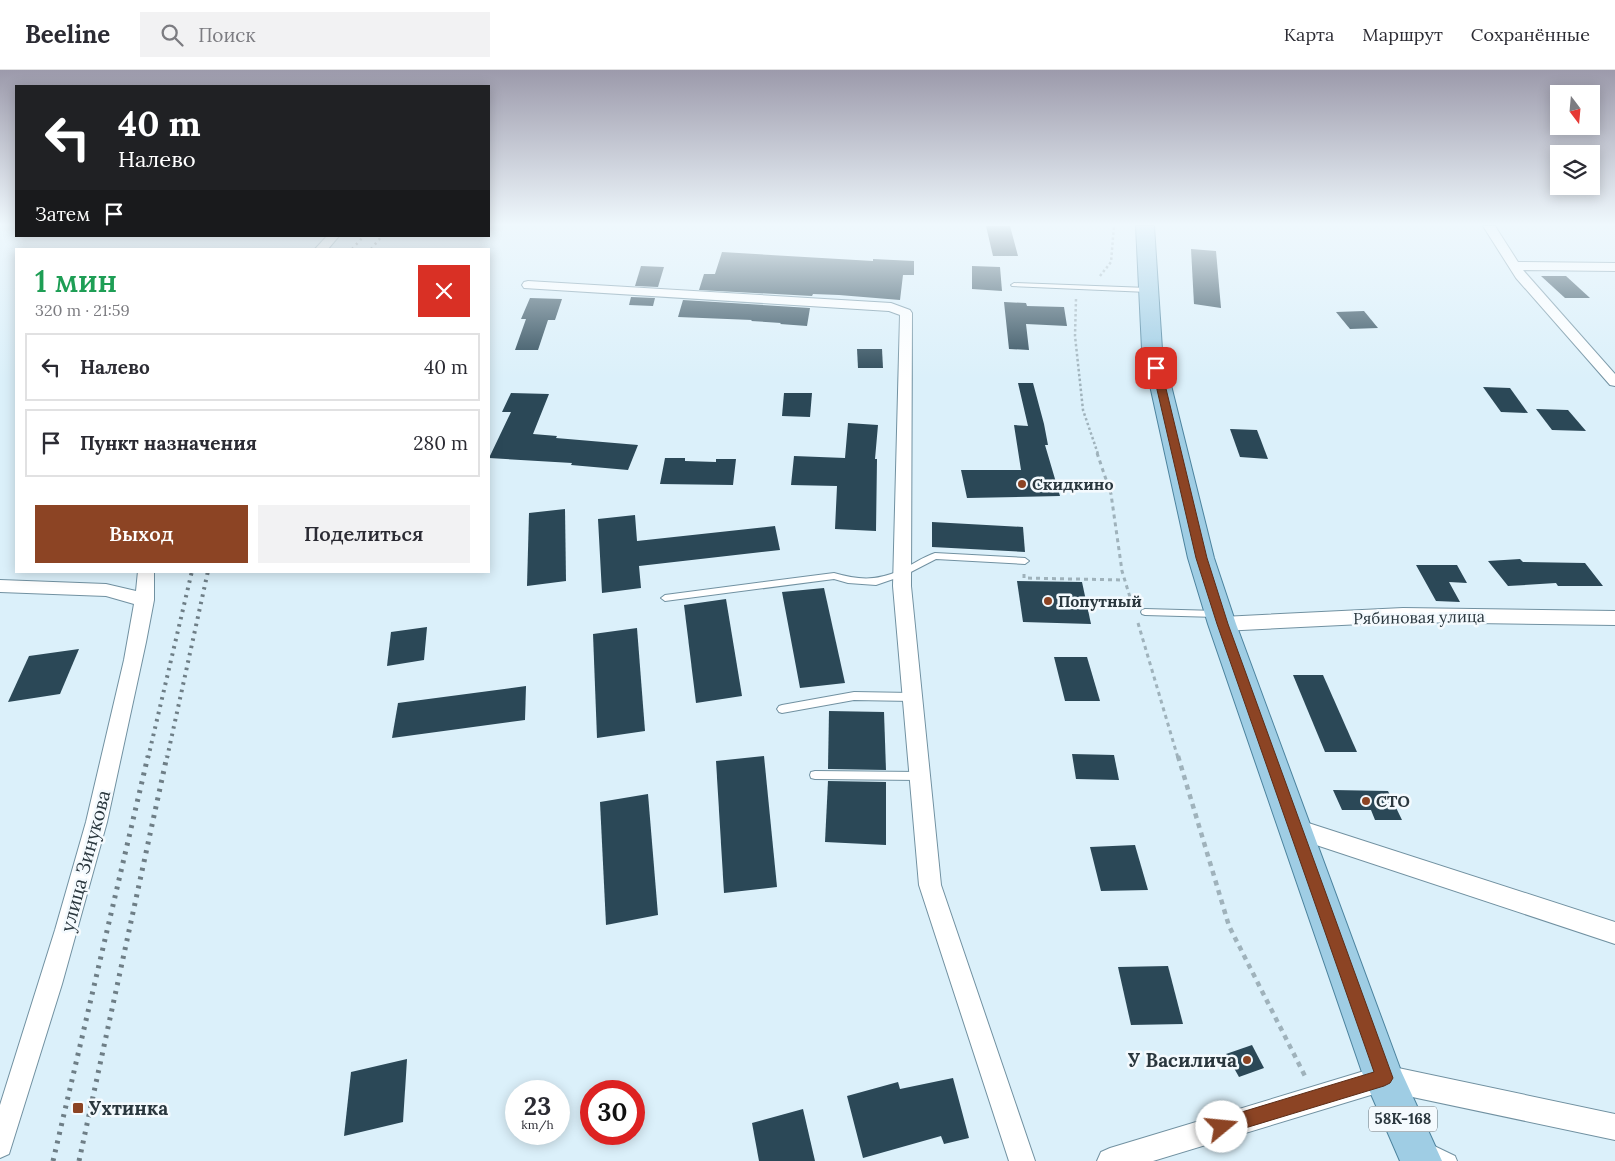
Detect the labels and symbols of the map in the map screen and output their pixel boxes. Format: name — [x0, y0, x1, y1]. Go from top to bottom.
north arrow — [1550, 85, 1600, 135]
pin — [1135, 347, 1177, 389]
place label: Скидкино — [1032, 474, 1113, 494]
marker: Скидкино — [1016, 478, 1028, 490]
place label: Попутный — [1058, 591, 1142, 611]
marker: Попутный — [1042, 595, 1054, 607]
street label: Рябиновая улица — [1353, 606, 1485, 628]
street label: улица Зинукова — [55, 787, 116, 935]
place label: СТО — [1376, 791, 1410, 811]
marker: СТО — [1360, 795, 1372, 807]
place label: У Василича — [1128, 1048, 1237, 1072]
marker: У Василича — [1241, 1054, 1253, 1066]
speed limit sign: 30 — [580, 1080, 645, 1145]
place label: Ухтинка — [89, 1096, 168, 1120]
position arrow — [1195, 1100, 1247, 1152]
marker: Ухтинка — [71, 1101, 85, 1115]
road number: 58К-168 — [1369, 1106, 1437, 1132]

